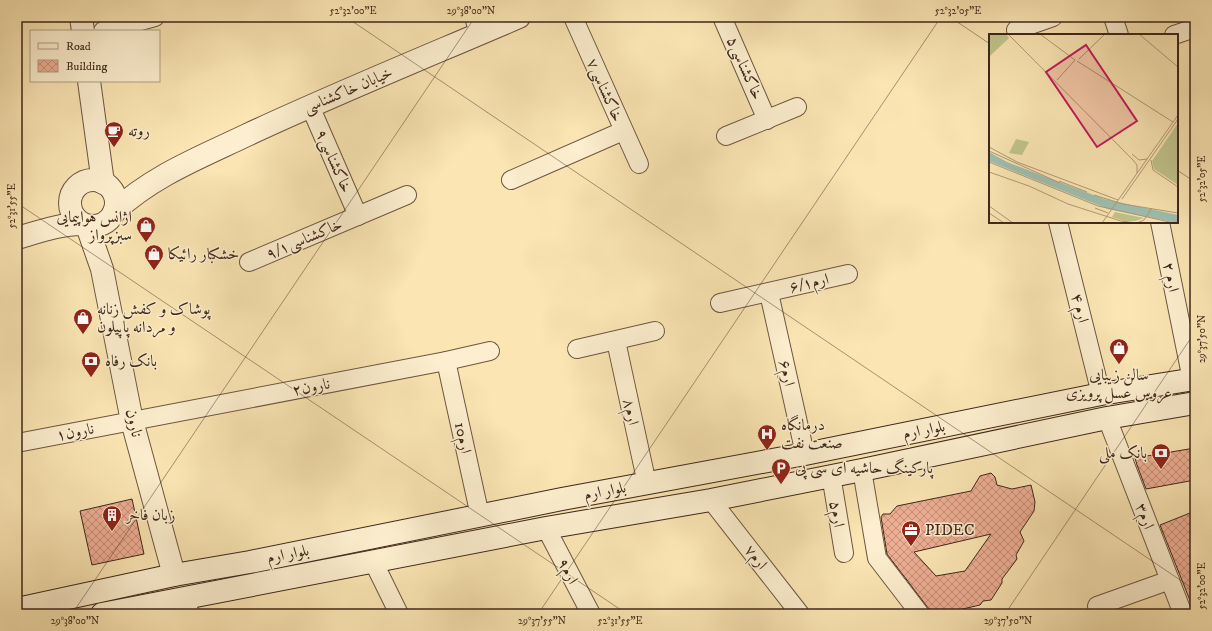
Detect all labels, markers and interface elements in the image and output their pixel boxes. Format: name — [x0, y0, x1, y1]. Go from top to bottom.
text: 52°32'00"E — [329, 5, 377, 17]
text: 29°38'00"N — [447, 5, 495, 17]
text: 52°32'05"E — [935, 5, 981, 17]
legend — [30, 30, 160, 82]
street label: خاکشناسی۵ — [721, 33, 768, 103]
inset map — [989, 34, 1178, 223]
text: Road — [66, 39, 91, 54]
street label: خاکشناسی۷ — [581, 55, 628, 125]
text: Building — [66, 59, 107, 74]
street label: خیابان خاکشناسی — [300, 62, 396, 119]
cafe icon: روته — [103, 120, 125, 148]
place label: روته — [128, 121, 150, 141]
street label: خاکشناسی۹ — [310, 126, 357, 196]
text: 52°32'05"E — [1196, 156, 1208, 202]
text: 52°31'55"E — [6, 183, 18, 229]
place label: اژانس هواپیمایی سبزپرواز — [56, 207, 132, 245]
street label: ۹/۱خاکشناسی — [263, 214, 345, 265]
shop icon: اژانس هواپیمایی سبزپرواز — [135, 215, 157, 243]
shop icon: خشکبار رائیکا — [143, 243, 165, 271]
place label: خشکبار رائیکا — [168, 244, 239, 264]
street label: ارم ۲ — [1154, 260, 1184, 294]
street label: ۶/۱ارم — [787, 269, 832, 301]
street label: ارم ۴ — [1063, 291, 1093, 326]
place label: پوشاک و کفش زنانه و مردانه پاپیلون — [97, 299, 211, 339]
shop icon: پوشاک و کفش زنانه و مردانه پاپیلون — [72, 307, 94, 335]
text: 29°37'50"N — [1196, 315, 1208, 363]
shop icon: سالن زیبایی عروس عسل پرويزی — [1108, 337, 1130, 365]
bank icon: بانک رفاه — [80, 350, 102, 378]
place label: بانک رفاه — [105, 351, 157, 371]
street label: ارم۶ — [771, 358, 800, 389]
place label: سالن زیبایی عروس عسل پرويزی — [1066, 365, 1172, 404]
street label: نارون۲ — [290, 374, 332, 400]
street label: ارم۸ — [615, 397, 644, 428]
street label: نارون — [121, 407, 147, 439]
place label: درمانگاه صنعت نفت — [781, 414, 843, 453]
street label: بلوار ارم — [901, 416, 948, 448]
street label: نارون۱ — [54, 419, 96, 445]
street label: ارم10 — [446, 420, 476, 456]
hospital icon: درمانگاه صنعت نفت — [756, 423, 778, 451]
bank icon: بانک ملی — [1150, 442, 1172, 470]
place label: بانک ملی — [1099, 443, 1147, 464]
parking icon: پارکینگ حاشیه ای سی پی — [770, 457, 792, 485]
place label: پارکینگ حاشیه ای سی پی — [795, 457, 934, 480]
street label: بلوار ارم — [582, 477, 629, 509]
street label: ارم۵ — [821, 499, 849, 529]
street label: ارم۳ — [1127, 500, 1159, 533]
building icon: زبان فاخر — [101, 504, 123, 532]
place label: زبان فاخر — [124, 505, 175, 525]
office icon: PIDEC — [900, 519, 922, 547]
place label: PIDEC — [925, 520, 975, 540]
street label: بلوار ارم — [265, 540, 312, 572]
street label: ارم۷ — [737, 540, 772, 576]
street label: ارم۹ — [550, 555, 583, 589]
text: 52°32'00"E — [1196, 562, 1208, 610]
text: 29°38'00"N — [51, 615, 99, 627]
text: 29°37'55"N — [518, 615, 566, 627]
text: 52°31'55"E — [597, 615, 643, 627]
text: 29°37'50"N — [984, 615, 1032, 627]

